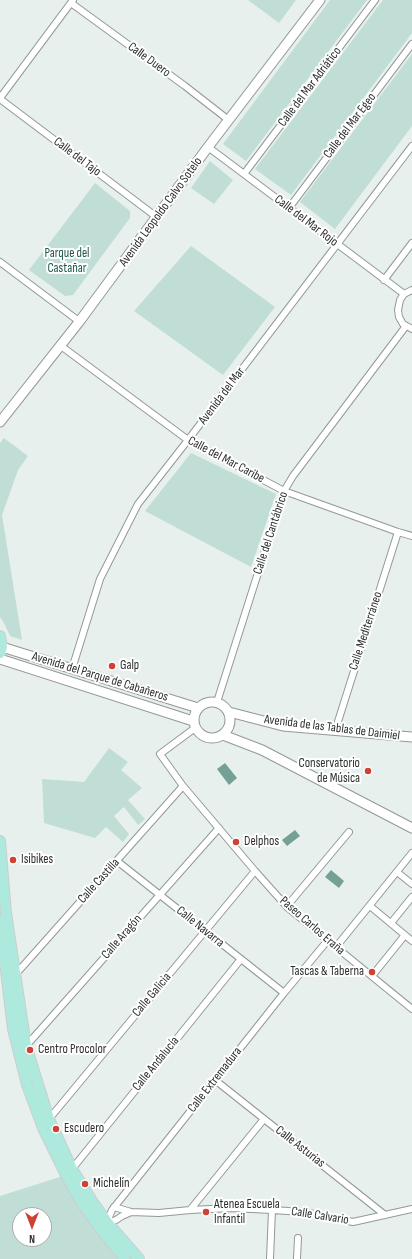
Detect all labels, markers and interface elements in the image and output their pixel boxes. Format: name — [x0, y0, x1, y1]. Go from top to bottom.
street label: Calle Duero — [125, 39, 173, 81]
street label: Calle del Mar Adriático — [275, 44, 345, 130]
street label: Calle del Mar Egeo — [320, 90, 380, 162]
street label: Calle del Tajo — [50, 134, 104, 180]
street label: Avenida Leopoldo Calvo Sotelo — [116, 154, 206, 270]
street label: Calle del Mar Rojo — [271, 192, 341, 250]
park label: Parque del Castañar — [44, 246, 90, 277]
street label: Avenida del Mar — [195, 364, 249, 428]
street label: Calle del Mar Caribe — [185, 433, 267, 487]
street label: Calle del Cantábrico — [250, 490, 292, 576]
street label: Calle Mediterráneo — [346, 590, 386, 672]
street label: Avenida del Parque de Cabañeros — [30, 649, 170, 705]
place label: Galp — [120, 658, 139, 674]
marker: Galp — [107, 661, 117, 671]
street label: Avenida de las Tablas de Daimiel — [263, 712, 401, 744]
place label: Conservatorio de Música — [298, 756, 360, 787]
marker: Conservatorio de Música — [363, 766, 373, 776]
place label: Delphos — [244, 834, 279, 850]
marker: Delphos — [231, 837, 241, 847]
place label: Isibikes — [21, 852, 53, 868]
marker: Isibikes — [8, 855, 18, 865]
street label: Calle Castilla — [75, 855, 123, 907]
street label: Paseo Carlos Eraña — [276, 893, 348, 959]
street label: Calle Navarra — [173, 903, 227, 951]
street label: Calle Aragón — [99, 912, 145, 962]
place label: Tascas & Taberna — [290, 964, 364, 980]
marker: Tascas & Taberna — [367, 967, 377, 977]
street label: Calle Galicia — [129, 970, 175, 1020]
street label: Calle Andalucía — [129, 1034, 183, 1094]
place label: Centro Procolor — [38, 1042, 107, 1058]
street label: Calle Extremadura — [185, 1044, 245, 1116]
marker: Centro Procolor — [25, 1045, 35, 1055]
place label: Escudero — [64, 1121, 104, 1137]
street label: Calle Asturias — [272, 1123, 328, 1171]
marker: Escudero — [51, 1124, 61, 1134]
place label: Michelín — [93, 1176, 130, 1192]
marker: Michelín — [80, 1179, 90, 1189]
place label: Atenea Escuela Infantil — [214, 1197, 280, 1228]
street label: Calle Calvario — [290, 1204, 350, 1228]
north arrow — [12, 1207, 52, 1247]
marker: Atenea Escuela Infantil — [201, 1207, 211, 1217]
text: N — [29, 1232, 35, 1245]

